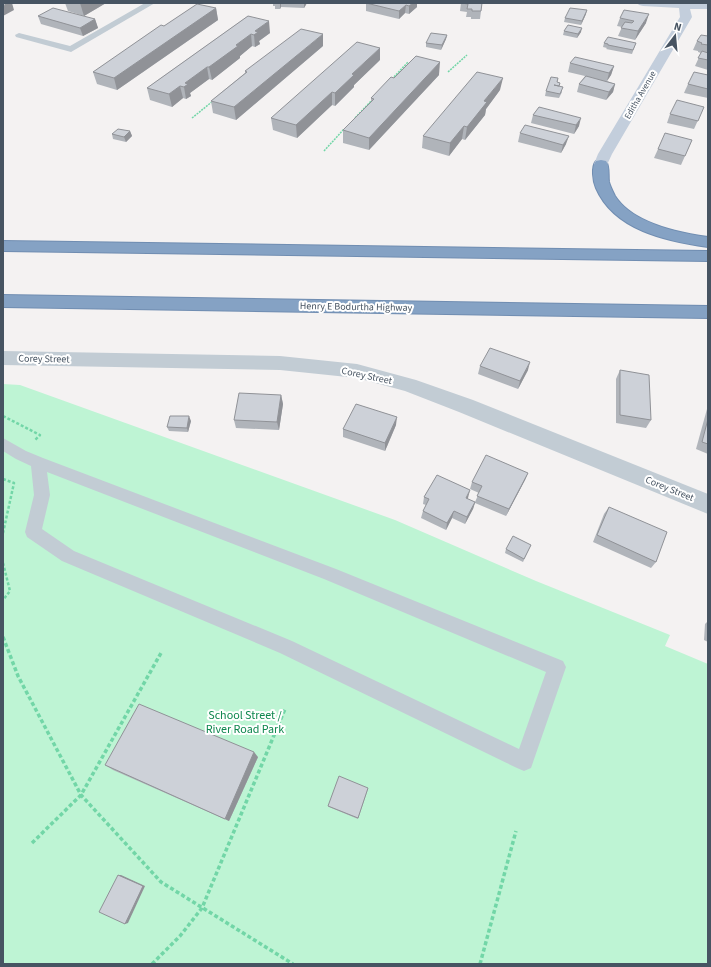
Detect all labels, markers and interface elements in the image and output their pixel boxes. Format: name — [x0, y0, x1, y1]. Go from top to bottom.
north arrow — [655, 16, 695, 56]
text: N — [672, 19, 683, 35]
street label: Editha Avenue — [621, 68, 660, 122]
street label: Henry E Bodurtha Highway — [300, 299, 413, 315]
street label: Corey Street — [18, 352, 70, 366]
street label: Corey Street — [340, 364, 394, 388]
street label: Corey Street — [643, 473, 697, 505]
park label: School Street / River Road Park — [206, 707, 284, 738]

